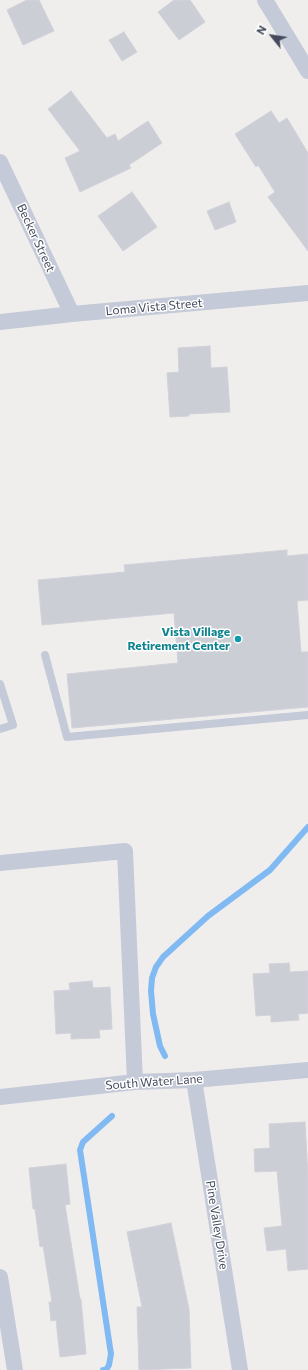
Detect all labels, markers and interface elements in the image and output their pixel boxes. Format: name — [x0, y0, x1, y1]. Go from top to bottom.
north arrow — [252, 16, 292, 56]
text: N — [253, 23, 269, 37]
street label: Becker Street — [14, 202, 58, 274]
street label: Loma Vista Street — [105, 296, 203, 318]
place label: Vista Village Retirement Center — [128, 625, 230, 653]
marker: Vista Village Retirement Center — [233, 634, 243, 644]
street label: South Water Lane — [105, 1071, 203, 1093]
street label: Pine Valley Drive — [203, 1180, 231, 1270]

